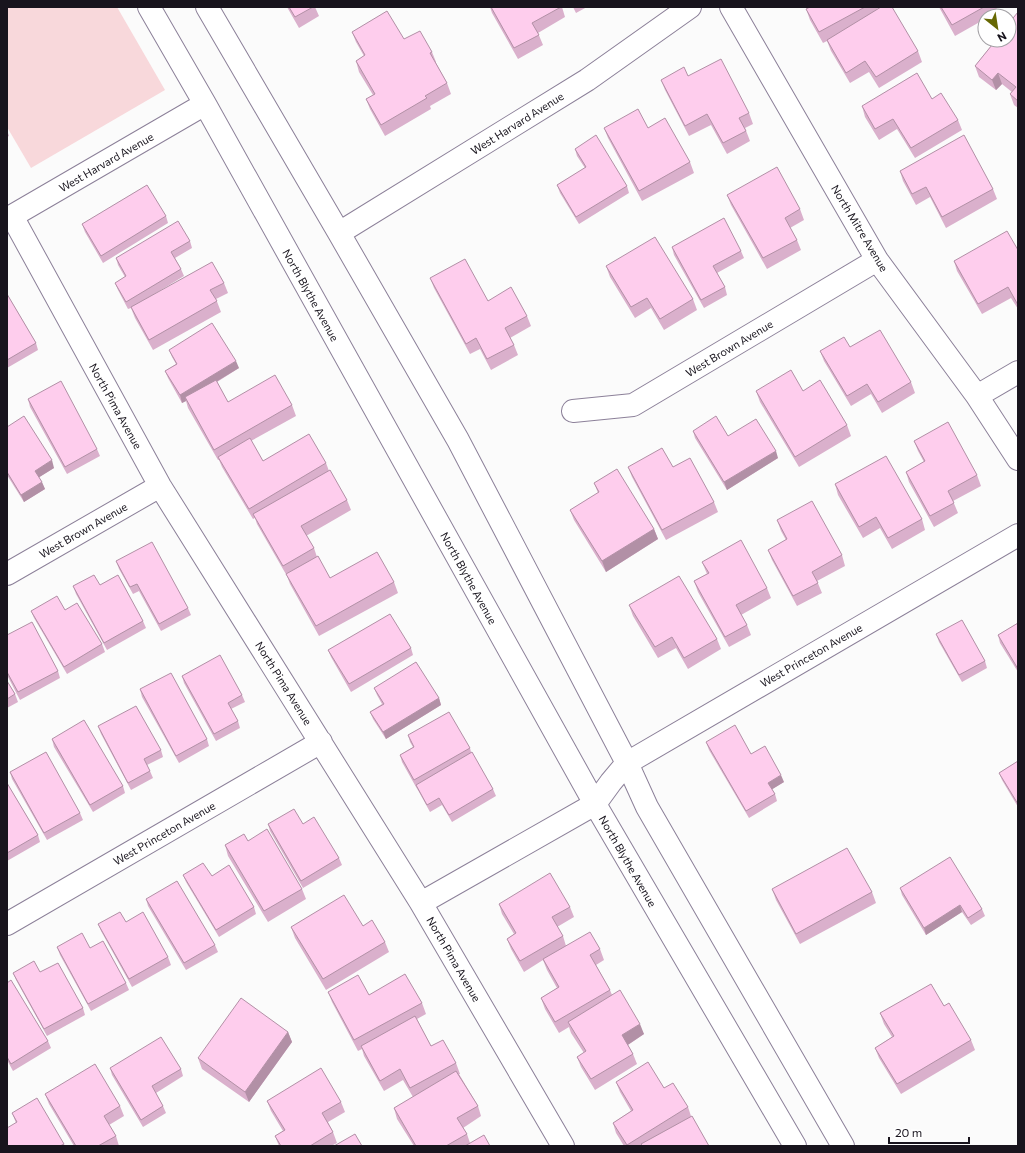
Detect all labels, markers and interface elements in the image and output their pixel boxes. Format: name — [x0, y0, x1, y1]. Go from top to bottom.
north arrow — [977, 8, 1017, 48]
text: N — [995, 29, 1009, 45]
street label: West Harvard Avenue — [468, 89, 566, 157]
street label: West Harvard Avenue — [56, 130, 156, 194]
street label: North Mitre Avenue — [829, 182, 891, 274]
street label: North Blythe Avenue — [280, 247, 342, 343]
street label: West Brown Avenue — [683, 317, 775, 379]
street label: North Pima Avenue — [87, 361, 145, 451]
street label: West Brown Avenue — [37, 499, 129, 560]
street label: North Blythe Avenue — [438, 530, 500, 626]
street label: West Princeton Avenue — [758, 620, 864, 690]
street label: North Pima Avenue — [253, 639, 315, 727]
street label: West Princeton Avenue — [111, 798, 217, 868]
street label: North Blythe Avenue — [597, 813, 660, 909]
street label: North Pima Avenue — [424, 914, 484, 1004]
scale bar — [889, 1119, 969, 1145]
text: 20 m — [895, 1125, 922, 1139]

